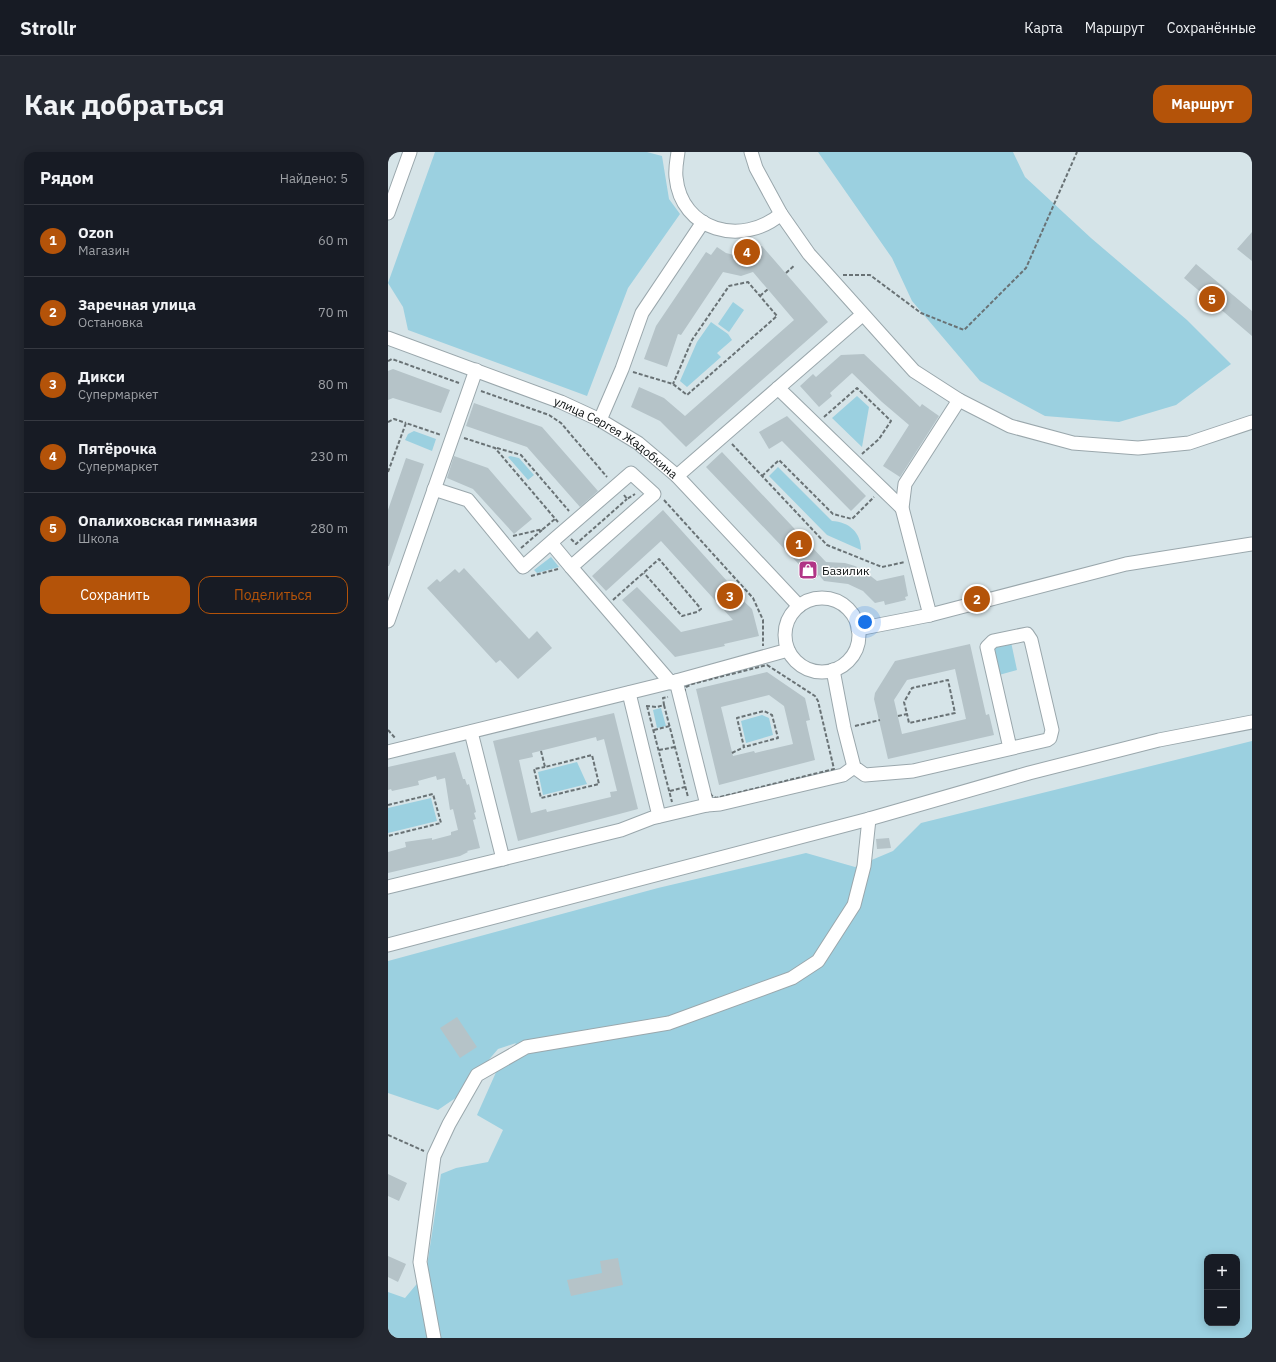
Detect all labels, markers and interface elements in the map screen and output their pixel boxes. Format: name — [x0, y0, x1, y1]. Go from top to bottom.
text: Strollr — [20, 16, 76, 40]
text: Карта — [1024, 19, 1063, 37]
text: Маршрут — [1085, 19, 1145, 37]
text: Сохранённые — [1167, 19, 1256, 37]
button: Маршрут — [1153, 85, 1252, 123]
text: Как добраться — [24, 86, 225, 123]
text: Рядом — [40, 167, 94, 189]
text: Найдено: 5 — [280, 170, 348, 187]
text: Ozon — [78, 223, 114, 242]
text: 1 — [49, 232, 57, 249]
text: 60 m — [318, 232, 348, 249]
pin: 4 — [734, 237, 760, 267]
text: Магазин — [78, 242, 130, 259]
pin: 5 — [1199, 284, 1225, 314]
text: Заречная улица — [78, 295, 196, 314]
text: 2 — [49, 304, 57, 321]
text: 70 m — [318, 304, 348, 321]
text: Остановка — [78, 314, 143, 331]
text: Дикси — [78, 367, 125, 386]
text: 3 — [49, 376, 57, 393]
text: 80 m — [318, 376, 348, 393]
text: Супермаркет — [78, 386, 158, 403]
street label: улица Сергея Жадобкина — [552, 393, 682, 482]
text: Пятёрочка — [78, 439, 157, 458]
text: 4 — [49, 448, 57, 465]
text: 230 m — [310, 448, 348, 465]
text: Супермаркет — [78, 458, 158, 475]
text: Опалиховская гимназия — [78, 511, 258, 530]
text: 5 — [49, 520, 57, 537]
text: 280 m — [310, 520, 348, 537]
pin: 1 — [786, 529, 812, 559]
text: Школа — [78, 530, 119, 547]
shop icon: Базилик — [797, 559, 819, 581]
place label: Базилик — [822, 563, 870, 578]
button: Сохранить — [40, 576, 190, 614]
button: Поделиться — [198, 576, 348, 614]
pin: 3 — [717, 581, 743, 611]
pin: 2 — [964, 584, 990, 614]
your location — [855, 612, 875, 632]
map controls — [1204, 1254, 1240, 1326]
button: + — [1204, 1254, 1240, 1290]
button: − — [1204, 1290, 1240, 1326]

